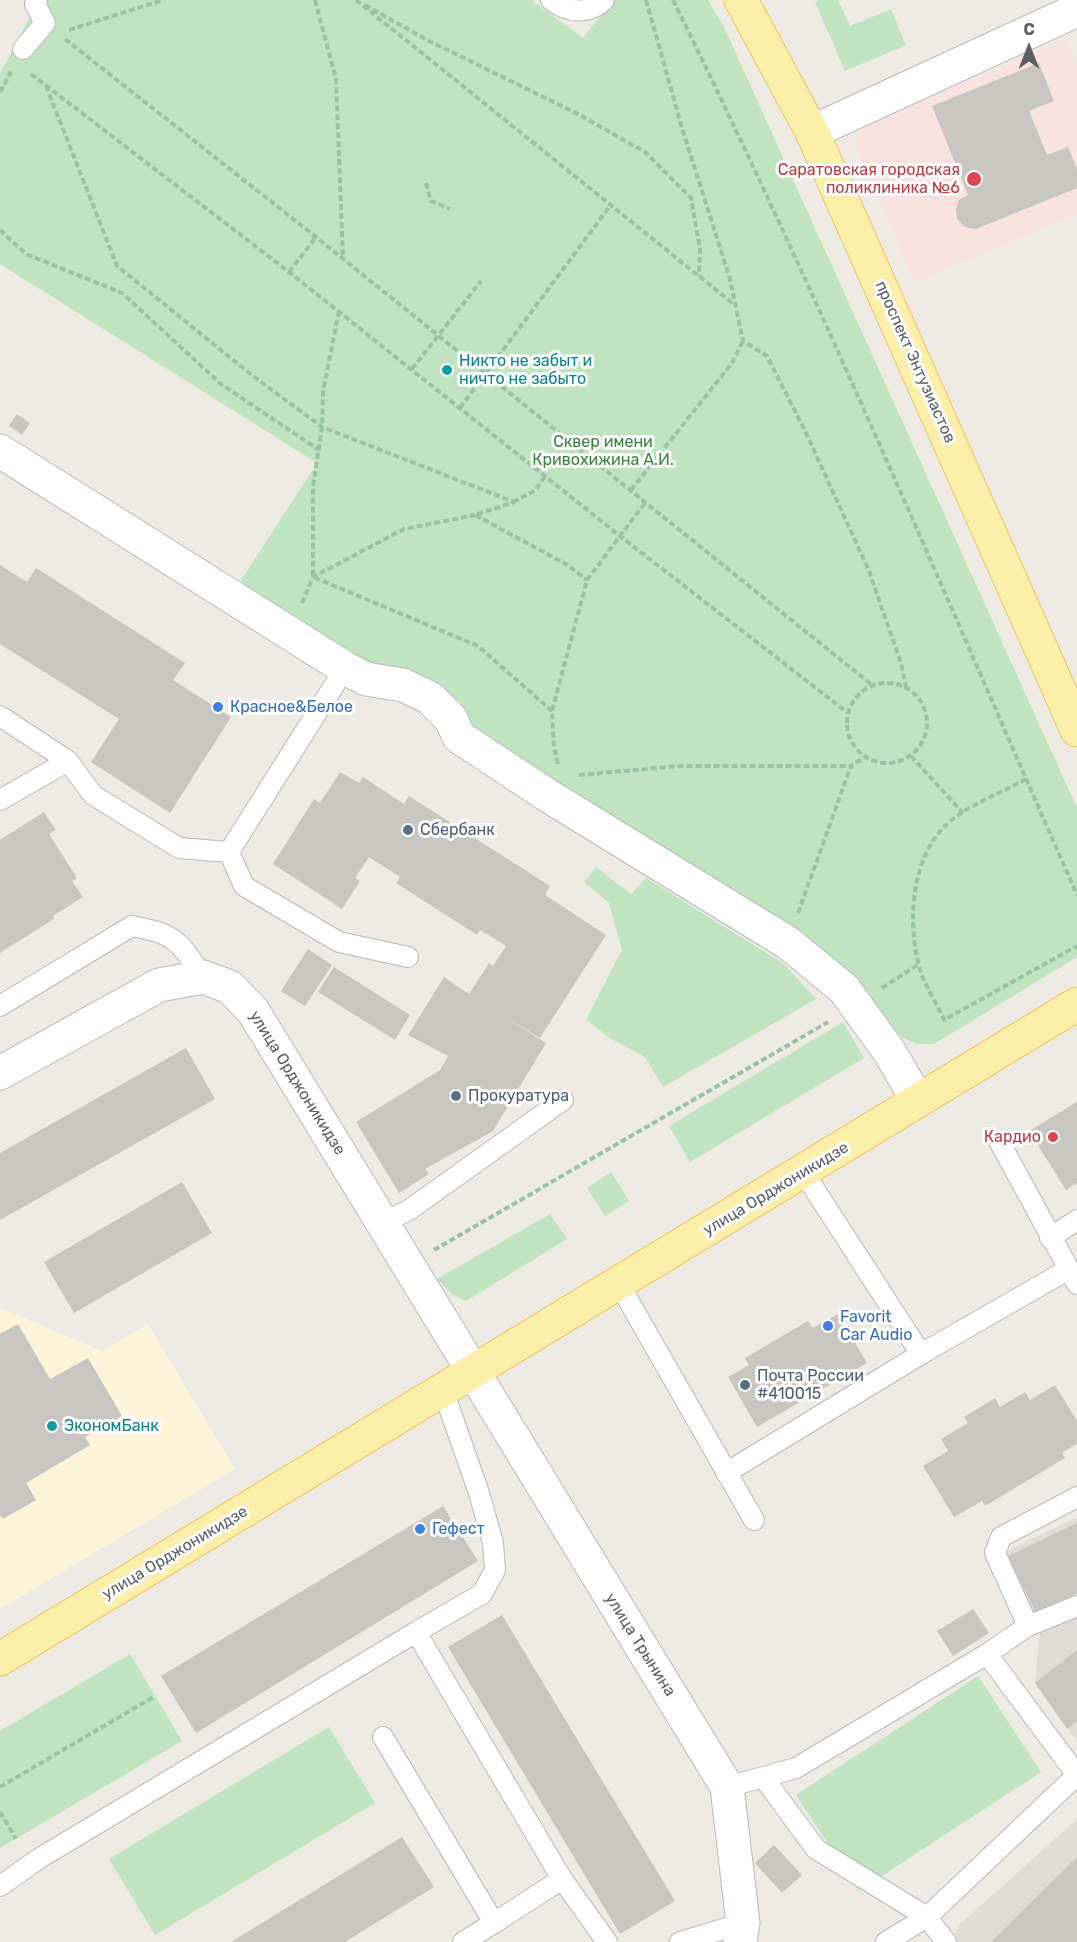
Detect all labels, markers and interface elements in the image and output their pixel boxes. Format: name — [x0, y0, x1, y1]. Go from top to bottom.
north arrow — [999, 18, 1059, 78]
text: С — [1023, 20, 1035, 39]
place label: Саратовская городская поликлиника №6 — [778, 160, 960, 198]
marker: Саратовская городская поликлиника №6 — [965, 170, 983, 188]
street label: проспект Энтузиастов — [871, 278, 959, 446]
place label: Никто не забыт и ничто не забыто — [459, 351, 592, 389]
marker: Никто не забыт и ничто не забыто — [440, 363, 454, 377]
park label: Сквер имени Кривохижина А.И. — [532, 432, 674, 470]
place label: Красное&Белое — [230, 697, 353, 717]
marker: Красное&Белое — [211, 700, 225, 714]
place label: Сбербанк — [420, 820, 495, 840]
marker: Сбербанк — [401, 823, 415, 837]
street label: улица Орджоникидзе — [245, 1007, 349, 1159]
place label: Прокуратура — [468, 1086, 569, 1106]
marker: Прокуратура — [449, 1089, 463, 1103]
place label: Кардио — [984, 1127, 1041, 1147]
marker: Кардио — [1046, 1130, 1060, 1144]
street label: улица Орджоникидзе — [700, 1138, 852, 1240]
place label: Favorit Car Audio — [840, 1307, 912, 1345]
marker: Favorit Car Audio — [821, 1319, 835, 1333]
place label: Почта России #410015 — [757, 1366, 864, 1404]
marker: Почта России #410015 — [738, 1378, 752, 1392]
place label: ЭкономБанк — [64, 1416, 159, 1436]
marker: ЭкономБанк — [45, 1419, 59, 1433]
street label: улица Орджоникидзе — [99, 1502, 251, 1604]
place label: Гефест — [432, 1519, 485, 1539]
marker: Гефест — [413, 1522, 427, 1536]
street label: улица Трынина — [601, 1590, 679, 1700]

